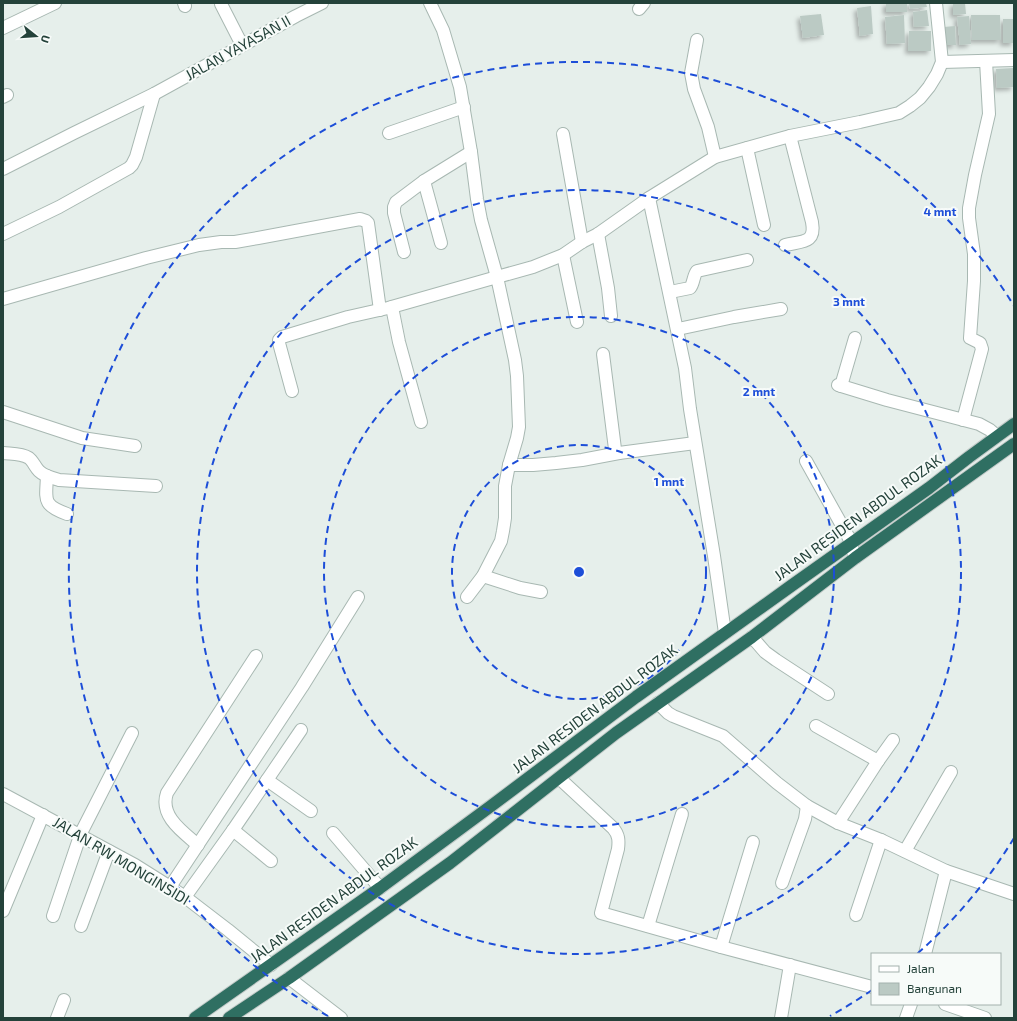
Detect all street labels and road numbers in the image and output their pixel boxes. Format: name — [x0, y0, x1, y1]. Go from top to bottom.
street label: JALAN YAYASAN II — [182, 11, 293, 84]
street label: JALAN RESIDEN ABDUL ROZAK — [770, 450, 945, 584]
street label: JALAN RESIDEN ABDUL ROZAK — [508, 640, 681, 776]
street label: JALAN RW MONGINSIDI — [50, 812, 193, 908]
street label: JALAN RESIDEN ABDUL ROZAK — [246, 832, 421, 966]

